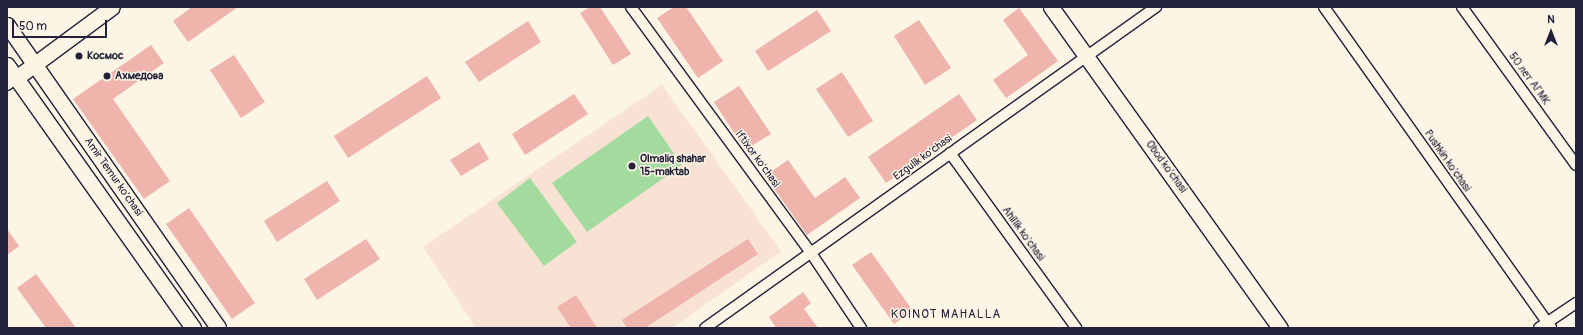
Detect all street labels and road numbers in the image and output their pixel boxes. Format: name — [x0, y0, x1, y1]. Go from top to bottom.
street label: 50 лет АГМК — [1506, 50, 1552, 108]
street label: Iftixor ko'chasi — [732, 128, 782, 190]
street label: Pushkin ko'chasi — [1421, 128, 1473, 194]
street label: Ezgulik ko'chasi — [891, 132, 955, 184]
street label: Amir Temur ko'chasi — [81, 135, 145, 219]
street label: Obod ko'chasi — [1143, 138, 1189, 196]
street label: Ahillik ko'chasi — [999, 204, 1047, 264]

